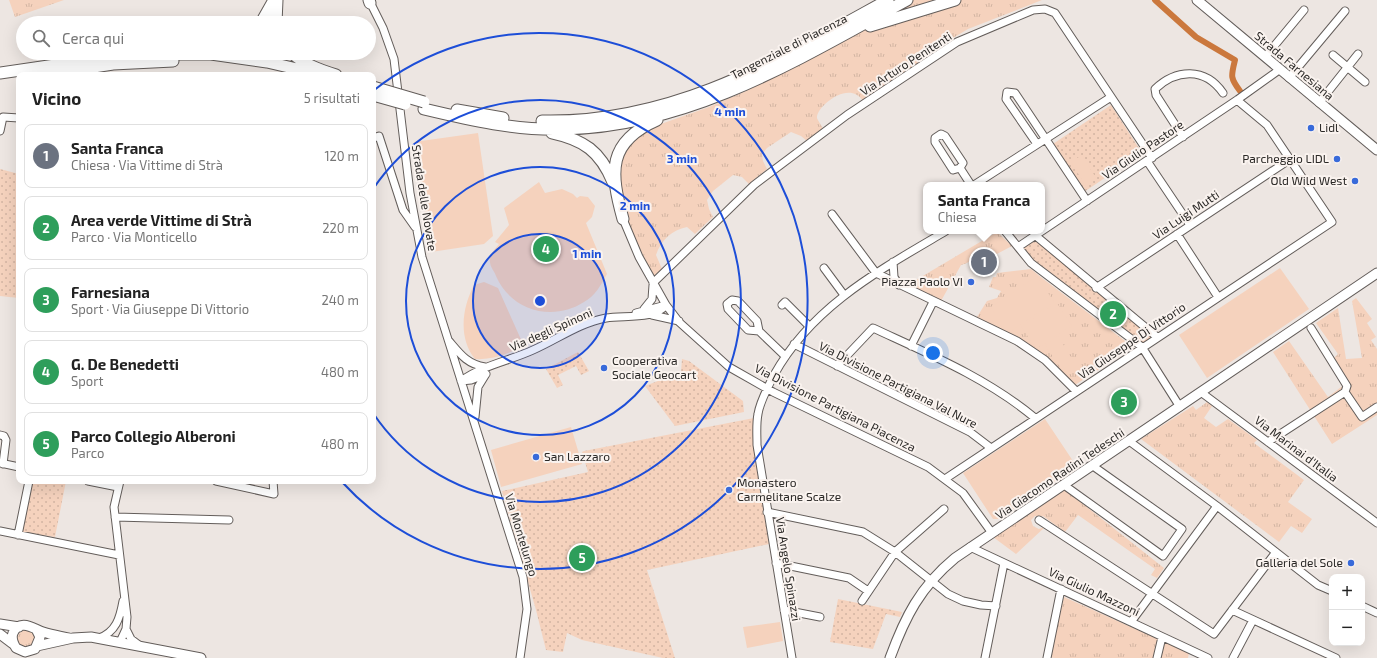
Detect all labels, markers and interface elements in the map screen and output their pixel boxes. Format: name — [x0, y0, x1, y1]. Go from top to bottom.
street label: Tangenziale di Piacenza — [728, 11, 849, 82]
search box — [16, 16, 376, 60]
icon: search — [30, 27, 52, 49]
street label: Via Arturo Penitenti — [857, 28, 954, 98]
street label: Strada Farnesiana — [1252, 28, 1337, 102]
text: Cerca qui — [62, 29, 124, 47]
text: Vicino — [32, 88, 81, 108]
text: 5 risultati — [304, 90, 360, 106]
text: 4 min — [714, 104, 746, 118]
street label: Via Giulio Pastore — [1099, 117, 1186, 182]
place label: Lidl — [1319, 120, 1339, 134]
marker: Lidl — [1306, 123, 1316, 133]
text: Santa Franca — [71, 139, 164, 157]
street label: Strada delle Novate — [410, 144, 440, 252]
text: 1 — [43, 148, 49, 164]
text: 120 m — [324, 148, 359, 164]
text: 3 min — [667, 151, 697, 165]
place label: Parcheggio LIDL — [1242, 151, 1329, 165]
marker: Parcheggio LIDL — [1332, 154, 1342, 164]
text: Chiesa · Via Vittime di Strà — [71, 157, 223, 173]
place label: Old Wild West — [1270, 173, 1347, 187]
marker: Old Wild West — [1350, 176, 1360, 186]
popup — [923, 182, 1045, 234]
street label: Via Luigi Mutti — [1149, 187, 1221, 242]
text: Santa Franca — [938, 191, 1030, 209]
text: 2 min — [620, 198, 650, 212]
text: Chiesa — [938, 209, 977, 225]
text: Area verde Vittime di Strà — [71, 211, 252, 229]
text: 2 — [42, 220, 50, 236]
text: 220 m — [322, 220, 359, 236]
text: Parco · Via Monticello — [71, 229, 197, 245]
pin: 4 — [533, 234, 559, 264]
text: 1 min — [573, 246, 601, 260]
pin: 1 — [971, 247, 997, 277]
place label: Piazza Paolo VI — [881, 274, 963, 288]
marker: Piazza Paolo VI — [966, 277, 976, 287]
text: Farnesiana — [71, 283, 150, 301]
text: 3 — [42, 292, 50, 308]
text: 240 m — [322, 292, 359, 308]
centre of rings — [533, 294, 547, 308]
street label: Via Giuseppe Di Vittorio — [1075, 299, 1188, 381]
pin: 2 — [1100, 299, 1126, 329]
text: Sport · Via Giuseppe Di Vittorio — [71, 301, 249, 317]
street label: Via degli Spinoni — [507, 305, 594, 354]
street label: Via Divisione Partigiana Val Nure — [817, 338, 980, 430]
your location — [923, 343, 943, 363]
place label: Cooperativa Sociale Geocart — [612, 353, 697, 381]
text: G. De Benedetti — [71, 355, 179, 373]
street label: Via Divisione Partigiana Piacenza — [753, 360, 918, 454]
marker: Cooperativa Sociale Geocart — [599, 363, 609, 373]
text: 4 — [42, 364, 50, 380]
text: 480 m — [321, 364, 359, 380]
text: Sport — [71, 373, 103, 389]
pin: 3 — [1111, 387, 1137, 417]
street label: Via Marinai d'Italia — [1252, 412, 1341, 484]
street label: Via Giacomo Radini Tedeschi — [992, 425, 1127, 522]
text: Parco Collegio Alberoni — [71, 427, 236, 445]
text: 5 — [42, 436, 50, 452]
text: 480 m — [321, 436, 359, 452]
text: Parco — [71, 445, 104, 461]
place label: San Lazzaro — [544, 449, 610, 463]
marker: San Lazzaro — [531, 452, 541, 462]
place label: Monastero Carmelitane Scalze — [737, 475, 841, 503]
marker: Monastero Carmelitane Scalze — [724, 485, 734, 495]
street label: Via Montelungo — [503, 492, 541, 578]
street label: Via Angelo Spinazzi — [774, 516, 804, 622]
pin: 5 — [569, 543, 595, 573]
place label: Galleria del Sole — [1255, 555, 1343, 569]
marker: Galleria del Sole — [1346, 558, 1356, 568]
street label: Via Giulio Mazzoni — [1047, 564, 1142, 618]
map controls — [1329, 574, 1365, 646]
button: + — [1329, 574, 1365, 610]
button: − — [1329, 610, 1365, 646]

